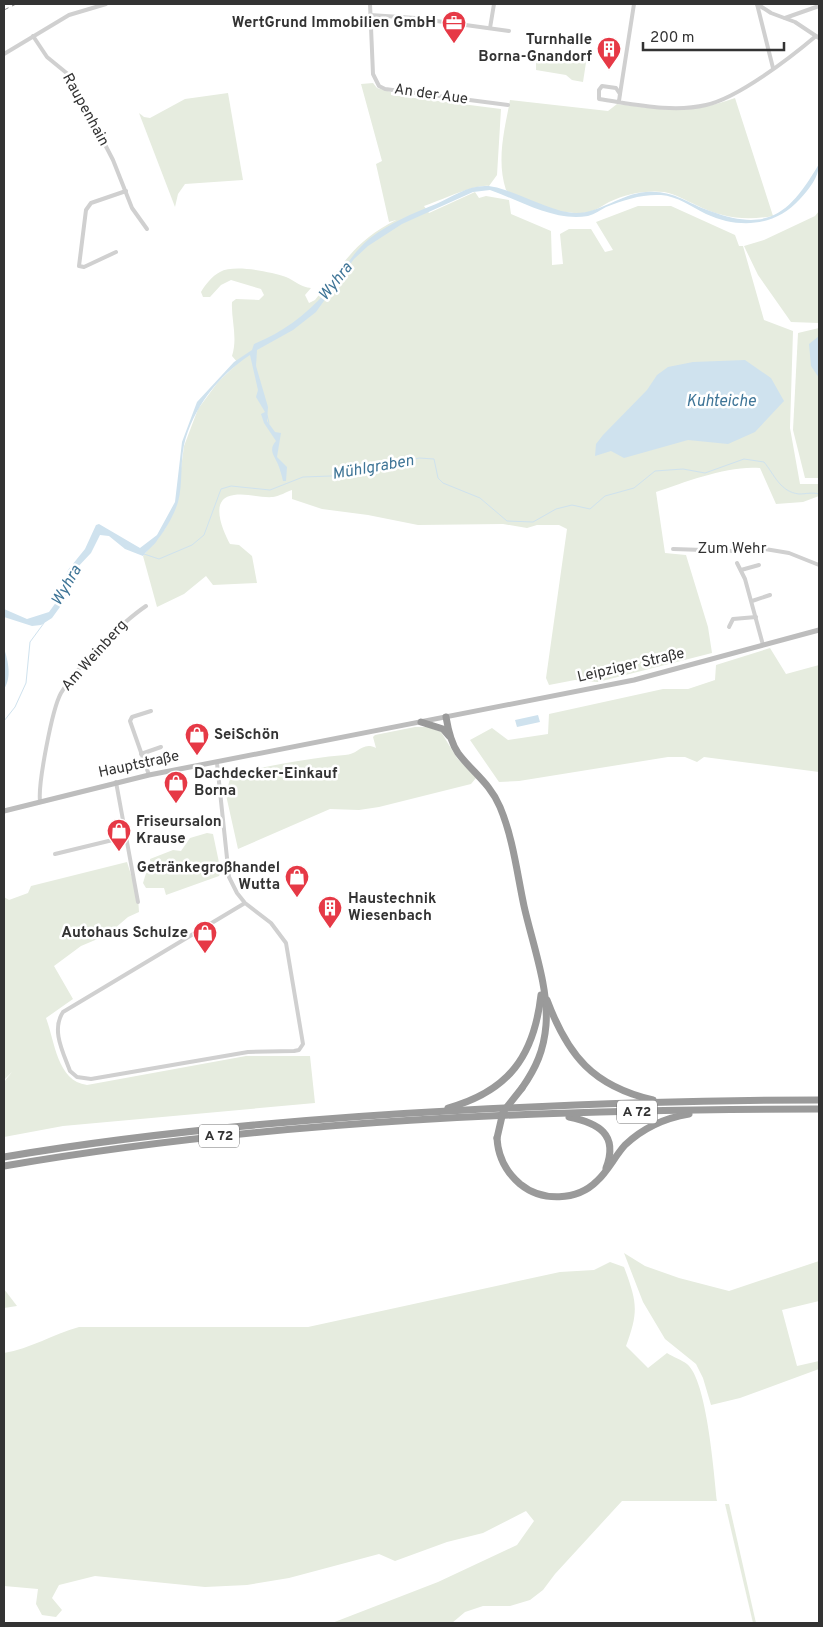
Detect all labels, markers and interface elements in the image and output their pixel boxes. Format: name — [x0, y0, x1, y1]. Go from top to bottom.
office icon: WertGrund Immobilien GmbH — [441, 10, 467, 44]
place label: WertGrund Immobilien GmbH — [232, 14, 436, 33]
scale bar — [643, 20, 784, 52]
text: 200 m — [650, 29, 695, 48]
place label: Turnhalle Borna-Gnandorf — [478, 31, 593, 67]
building icon: Turnhalle Borna-Gnandorf — [596, 36, 622, 70]
street label: Raupenhain — [57, 70, 113, 150]
street label: An der Aue — [393, 80, 469, 110]
water label: Wyhra — [315, 258, 358, 305]
water label: Kuhteiche — [686, 392, 756, 412]
water label: Mühlgraben — [331, 451, 416, 485]
street label: Zum Wehr — [698, 540, 767, 559]
water label: Wyhra — [47, 562, 87, 610]
street label: Am Weinberg — [58, 616, 132, 696]
street label: Leipziger Straße — [575, 644, 687, 688]
shop icon: SeiSchön — [184, 722, 210, 756]
place label: SeiSchön — [214, 726, 279, 745]
street label: Hauptstraße — [97, 747, 181, 783]
place label: Dachdecker-Einkauf Borna — [194, 765, 338, 801]
shop icon: Dachdecker-Einkauf Borna — [163, 770, 189, 804]
place label: Friseursalon Krause — [136, 813, 222, 849]
shop icon: Friseursalon Krause — [106, 818, 132, 852]
place label: Getränkegroßhandel Wutta — [137, 859, 280, 895]
shop icon: Getränkegroßhandel Wutta — [284, 864, 310, 898]
place label: Haustechnik Wiesenbach — [348, 890, 436, 926]
building icon: Haustechnik Wiesenbach — [317, 895, 343, 929]
shop icon: Autohaus Schulze — [192, 920, 218, 954]
place label: Autohaus Schulze — [61, 924, 188, 943]
road number: A 72 — [617, 1100, 657, 1124]
road number: A 72 — [199, 1124, 239, 1148]

